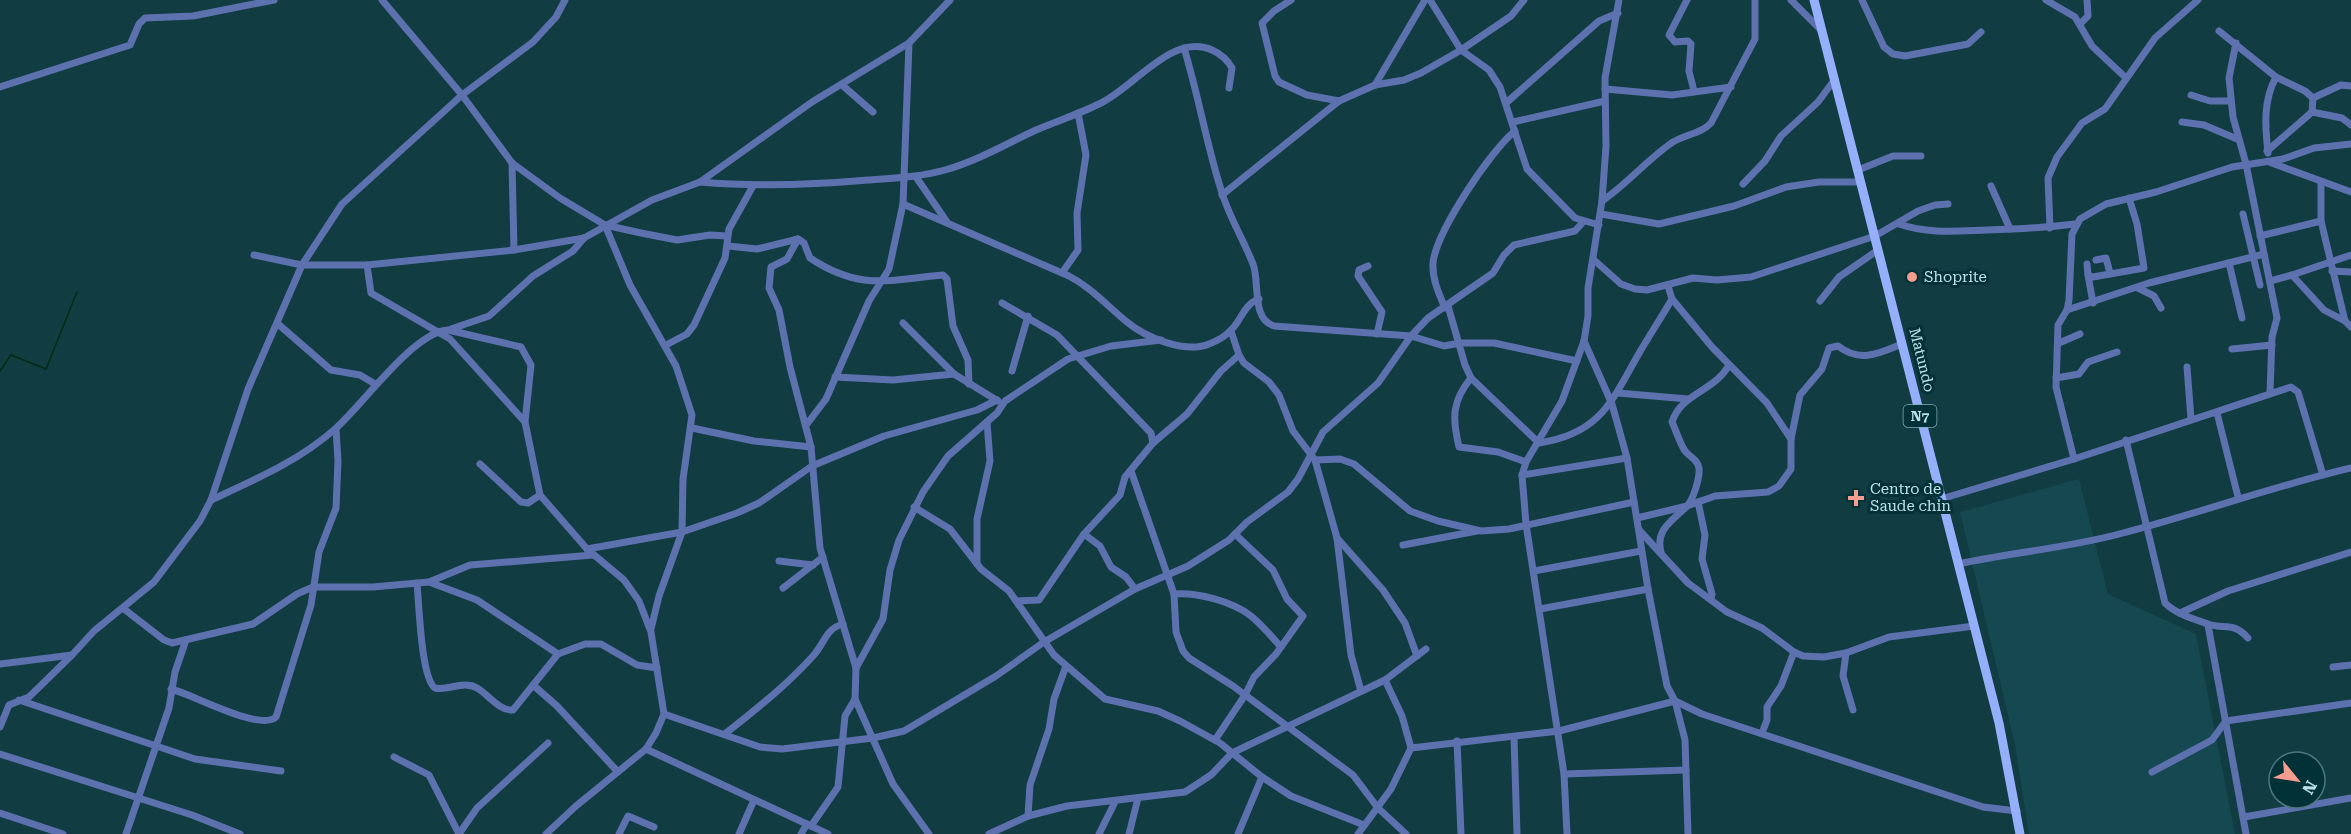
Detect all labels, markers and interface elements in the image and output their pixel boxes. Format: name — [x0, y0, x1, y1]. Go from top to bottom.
place label: Shoprite — [1924, 268, 1987, 286]
marker: Shoprite — [1905, 270, 1919, 284]
street label: Matundo — [1905, 326, 1939, 394]
road number: N7 — [1904, 405, 1936, 427]
place label: Centro de Saude chin — [1870, 480, 1951, 515]
marker: Centro de Saude chin — [1847, 489, 1865, 507]
north arrow — [2267, 750, 2327, 810]
text: N — [2298, 777, 2321, 797]

